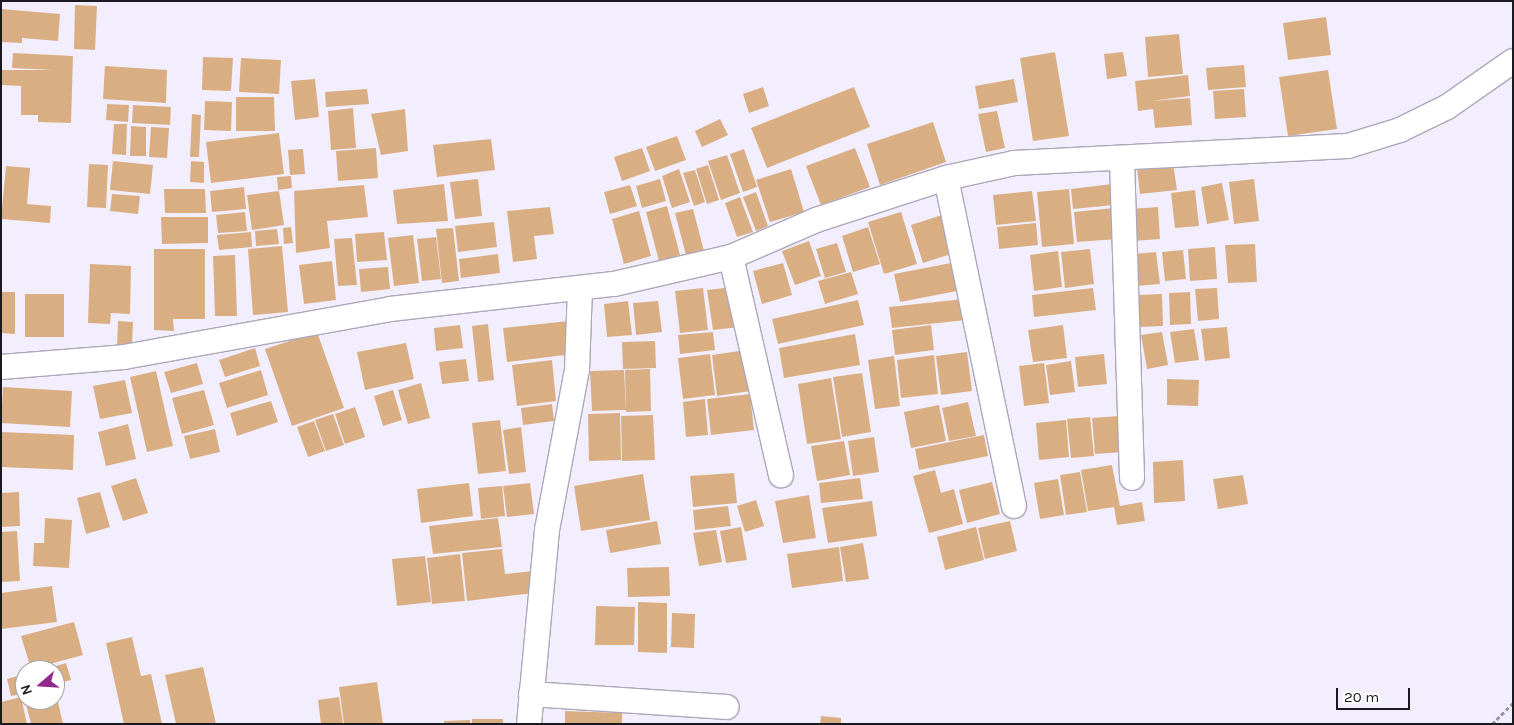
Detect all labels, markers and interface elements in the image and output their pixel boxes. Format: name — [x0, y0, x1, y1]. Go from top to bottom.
north arrow — [15, 660, 65, 710]
scale bar — [1339, 678, 1413, 710]
text: N — [17, 682, 36, 697]
text: 20 m — [1344, 688, 1379, 706]

